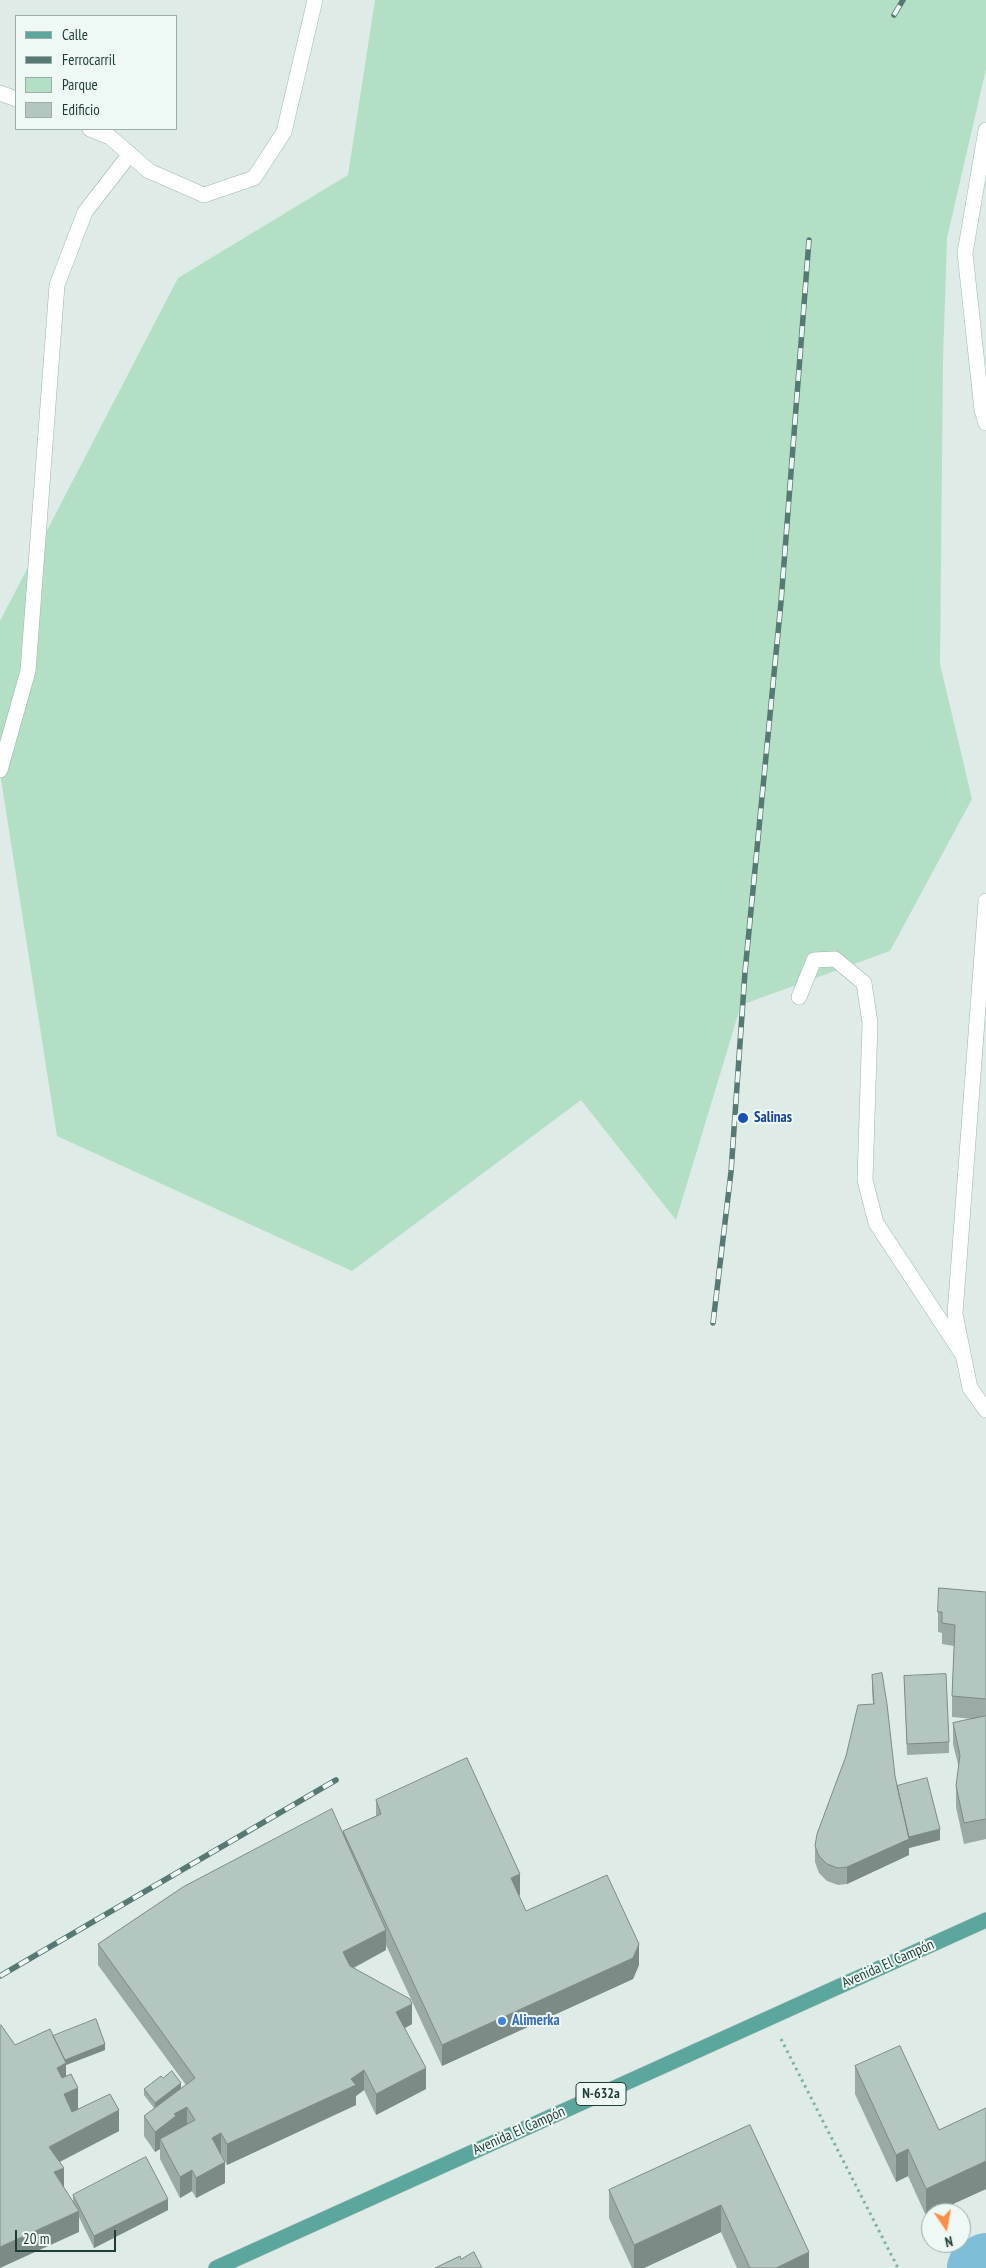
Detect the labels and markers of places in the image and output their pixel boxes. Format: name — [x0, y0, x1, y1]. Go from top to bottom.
place label: Salinas — [754, 1109, 792, 1127]
marker: Salinas — [736, 1111, 750, 1125]
place label: Alimerka — [512, 2012, 560, 2030]
marker: Alimerka — [496, 2015, 508, 2027]

